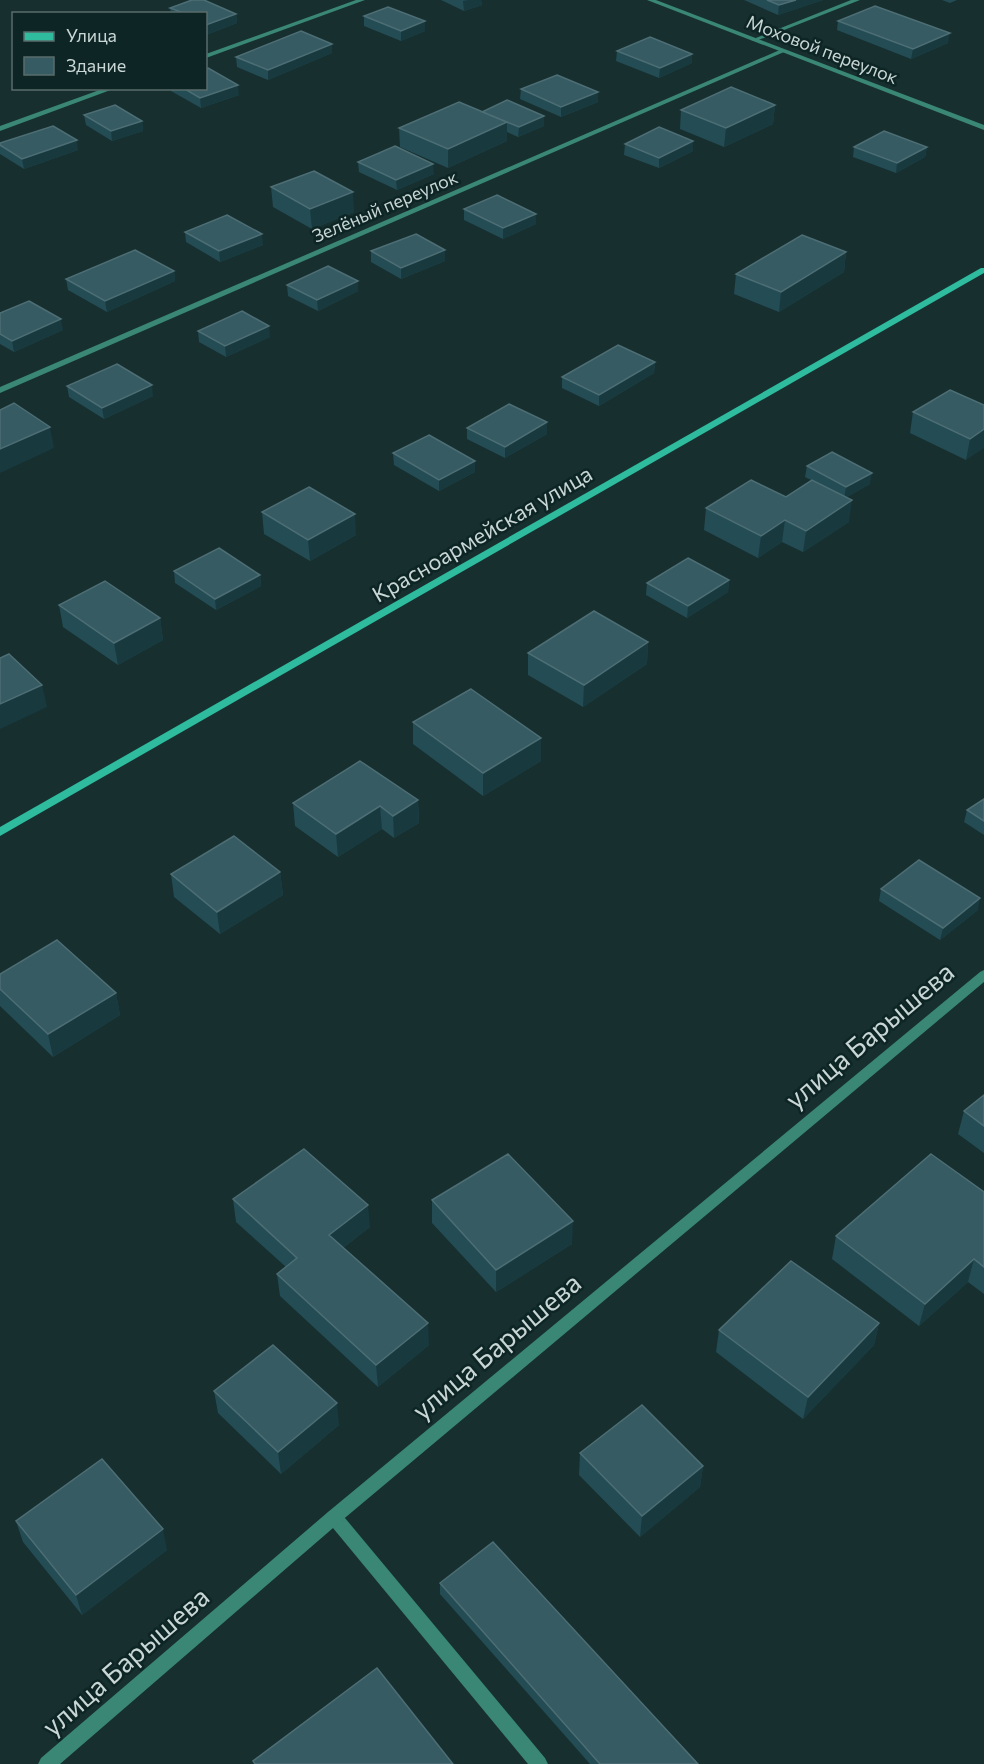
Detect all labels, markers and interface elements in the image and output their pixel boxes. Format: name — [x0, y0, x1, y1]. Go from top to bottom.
street label: Моховой переулок — [743, 10, 902, 88]
legend — [12, 12, 207, 90]
text: Улица — [66, 24, 117, 46]
text: Здание — [66, 54, 126, 76]
street label: Зелёный переулок — [309, 165, 461, 247]
street label: Красноармейская улица — [367, 459, 597, 608]
street label: улица Барышева — [778, 955, 960, 1115]
street label: улица Барышева — [405, 1266, 587, 1426]
street label: улица Барышева — [35, 1579, 215, 1742]

